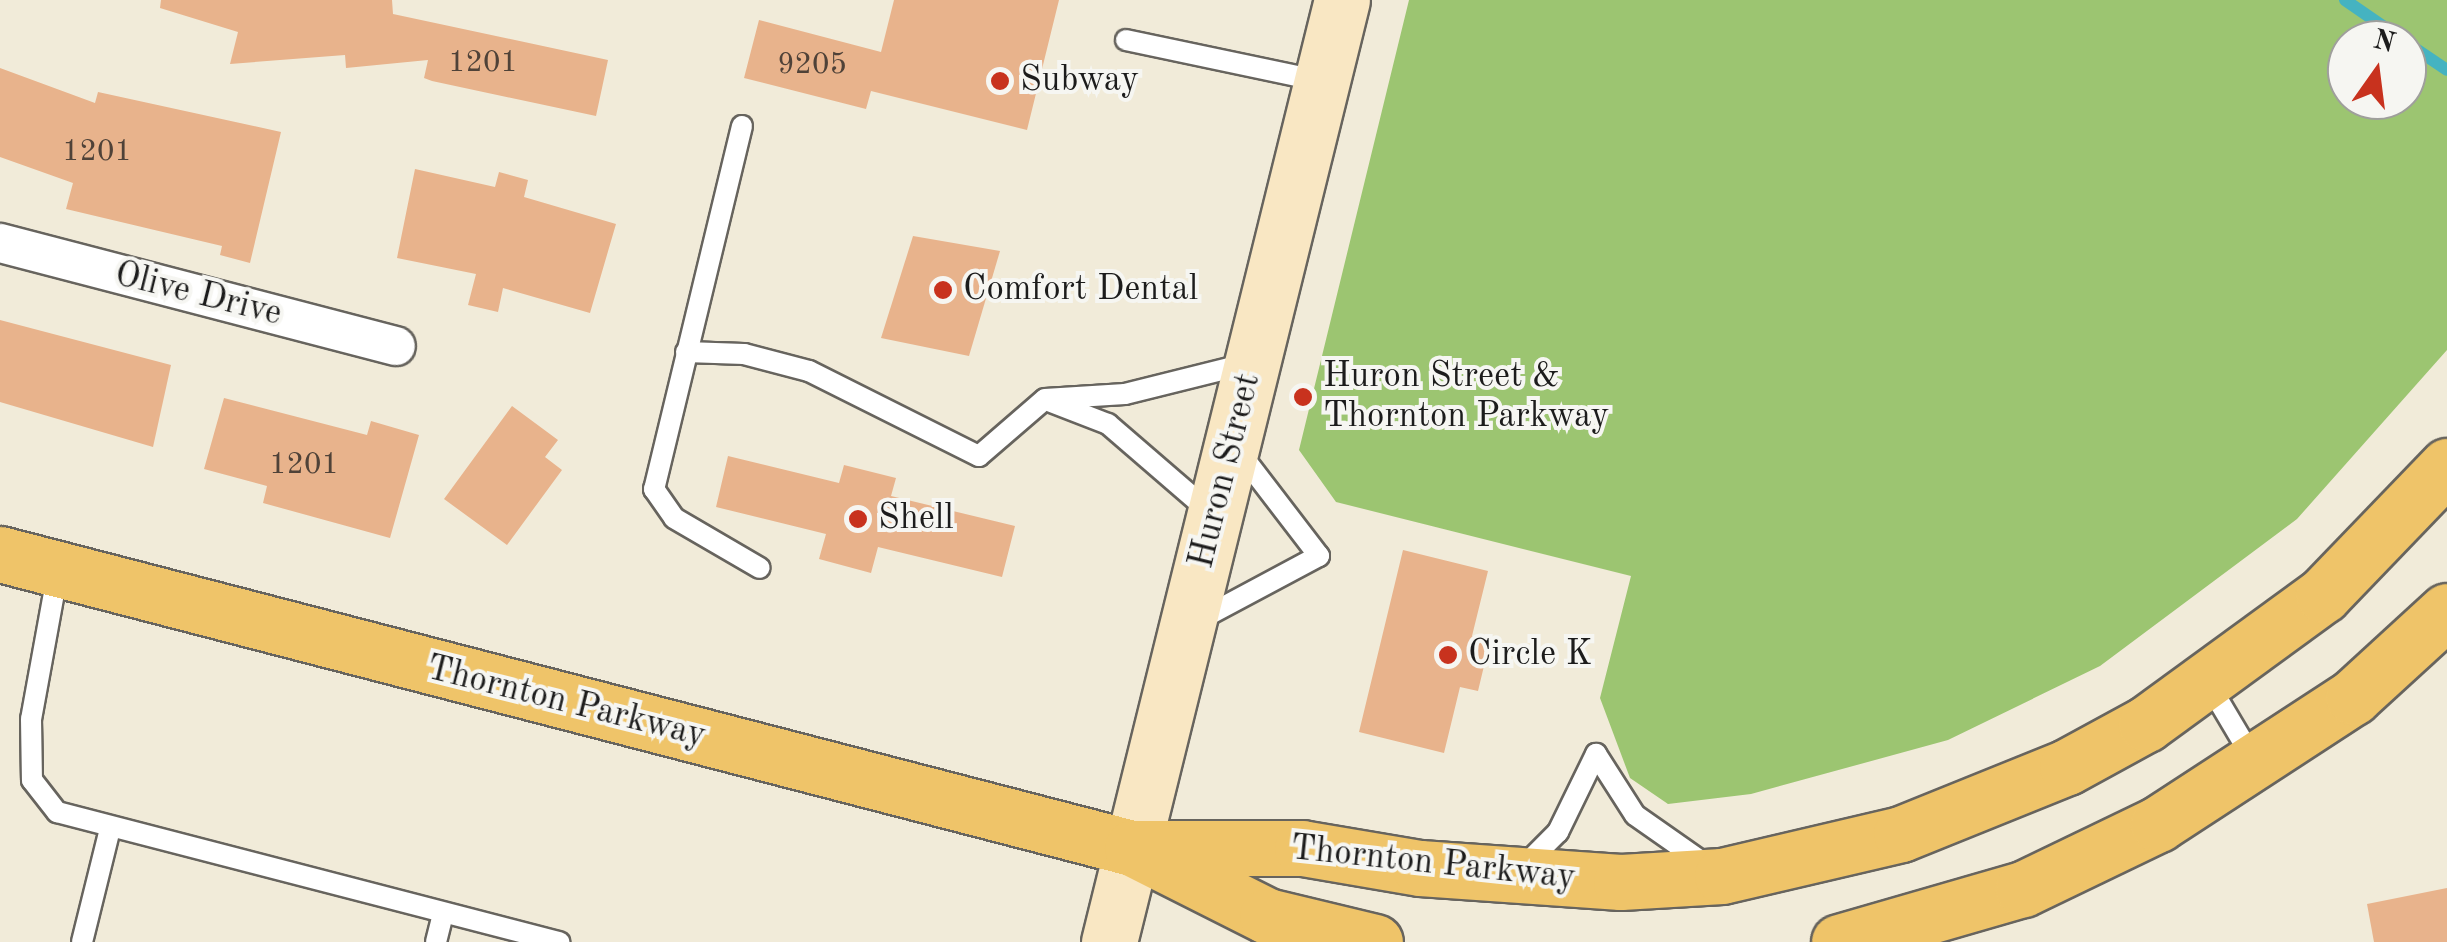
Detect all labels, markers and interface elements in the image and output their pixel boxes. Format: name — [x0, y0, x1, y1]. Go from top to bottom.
north arrow — [2327, 20, 2427, 120]
text: N — [2370, 27, 2398, 59]
house number: 1201 — [448, 45, 518, 81]
house number: 9205 — [777, 47, 847, 83]
place label: Subway — [1020, 60, 1139, 102]
marker: Subway — [989, 70, 1011, 92]
house number: 1201 — [62, 134, 132, 170]
street label: Olive Drive — [110, 254, 286, 336]
place label: Comfort Dental — [963, 269, 1198, 311]
marker: Comfort Dental — [932, 279, 954, 301]
place label: Huron Street & Thornton Parkway — [1323, 356, 1609, 438]
street label: Huron Street — [1182, 369, 1270, 573]
marker: Huron Street & Thornton Parkway — [1292, 386, 1314, 408]
house number: 1201 — [269, 447, 339, 483]
place label: Shell — [878, 498, 954, 540]
marker: Shell — [847, 508, 869, 530]
place label: Circle K — [1468, 634, 1592, 676]
marker: Circle K — [1437, 644, 1459, 666]
street label: Thornton Parkway — [422, 648, 710, 758]
street label: Thornton Parkway — [1288, 828, 1578, 900]

